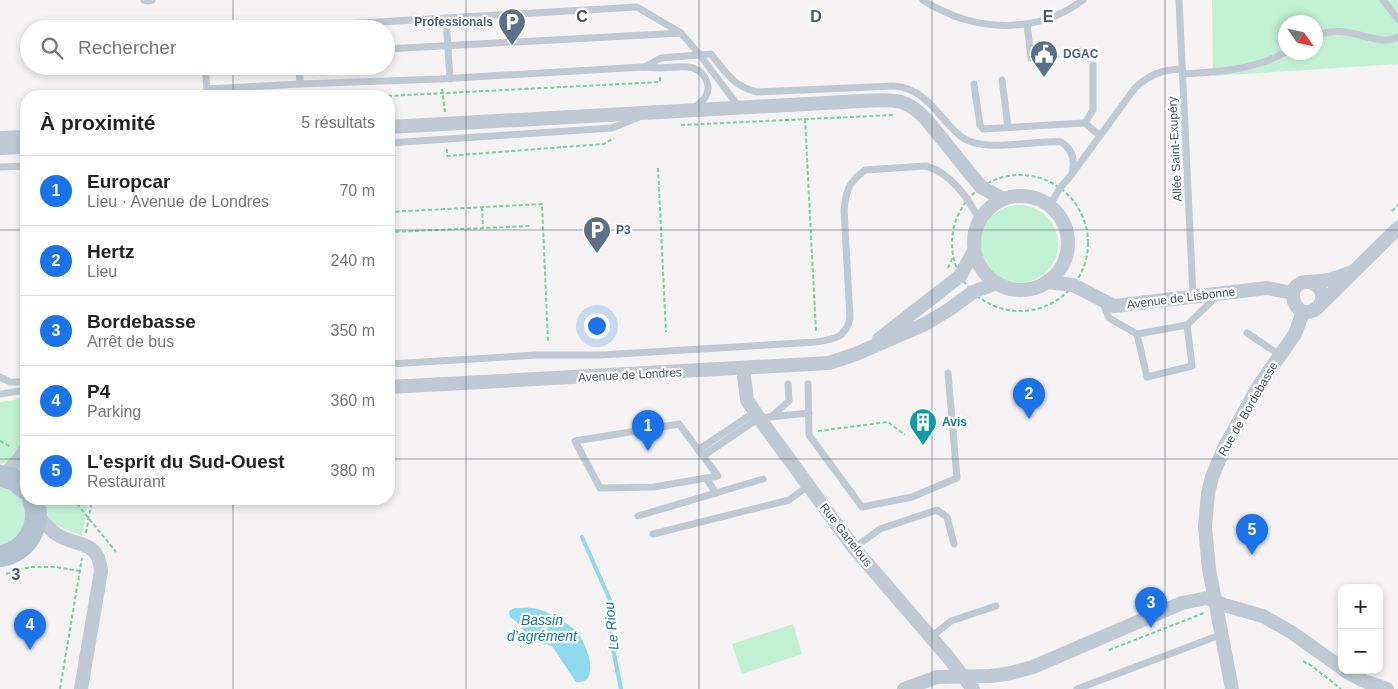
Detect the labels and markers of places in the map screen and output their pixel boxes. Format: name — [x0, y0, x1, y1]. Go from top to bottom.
parking icon: Professionals — [497, 7, 527, 46]
place label: Professionals — [414, 15, 493, 29]
public building icon: DGAC — [1029, 39, 1059, 78]
place label: DGAC — [1063, 47, 1099, 61]
parking icon: P3 — [582, 215, 612, 254]
place label: P3 — [616, 223, 631, 237]
pin: 2 — [1013, 378, 1045, 419]
building icon: Avis — [908, 407, 938, 446]
pin: 1 — [632, 410, 664, 451]
place label: Avis — [942, 415, 967, 429]
pin: 5 — [1236, 514, 1268, 555]
pin: 3 — [1135, 587, 1167, 628]
pin: 4 — [14, 609, 46, 650]

